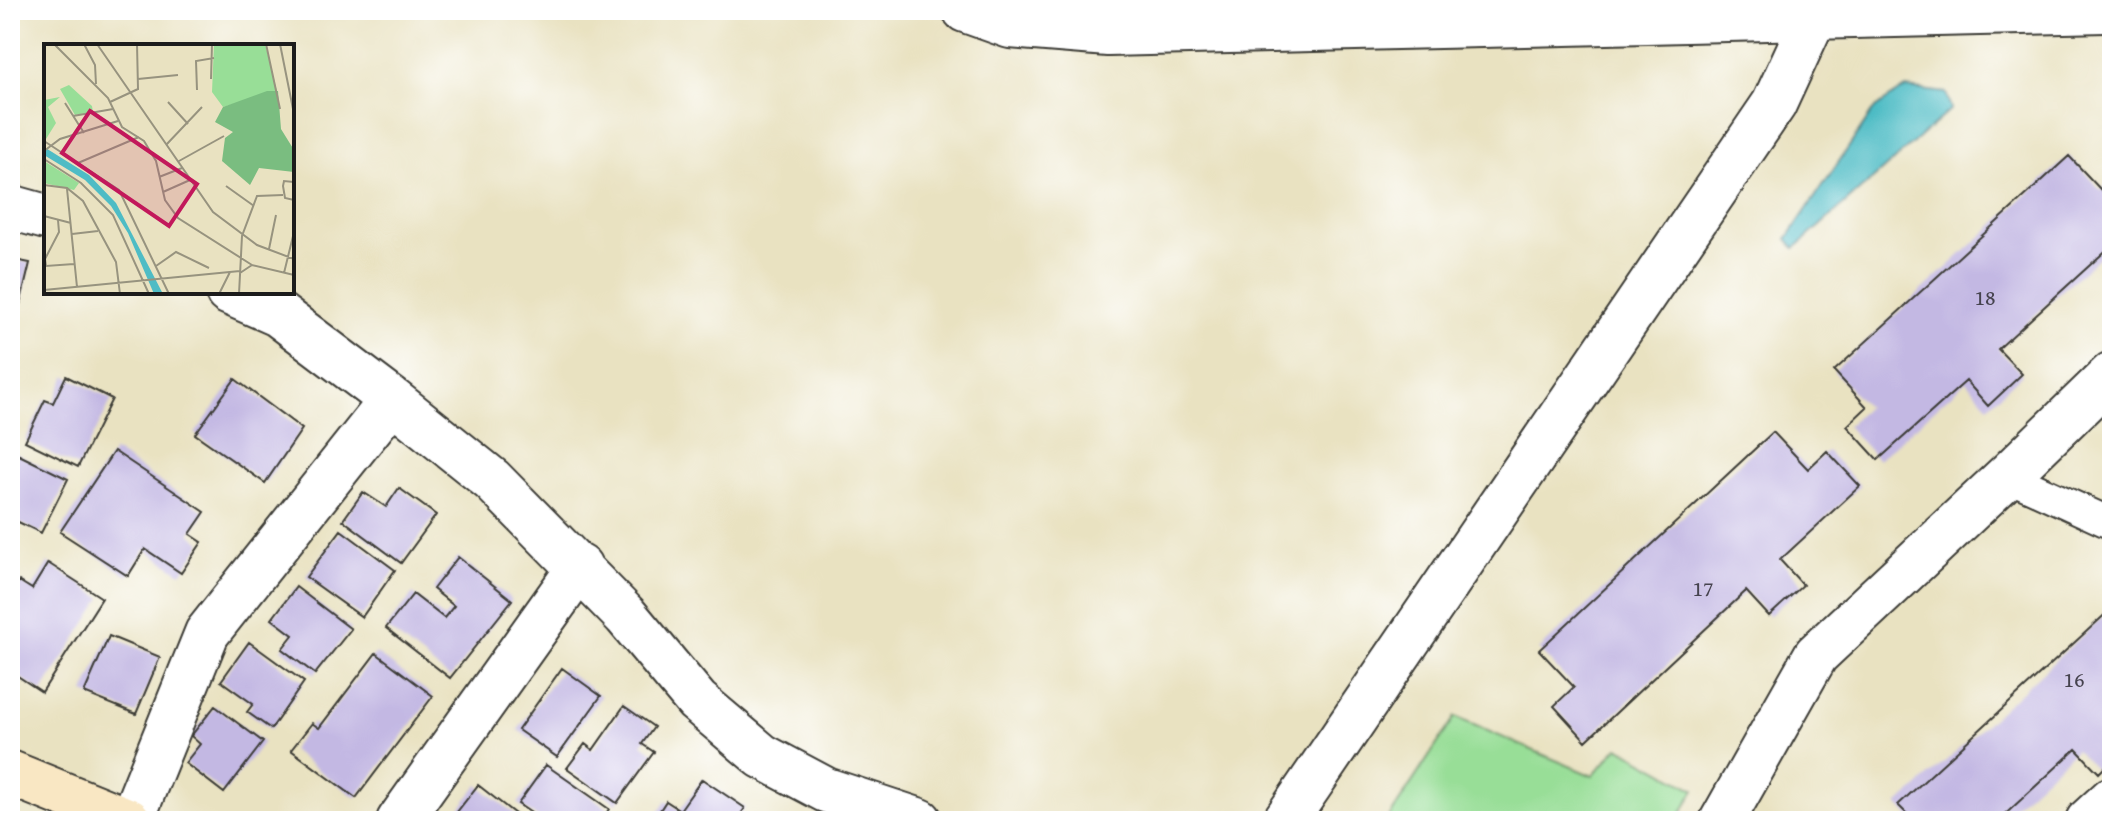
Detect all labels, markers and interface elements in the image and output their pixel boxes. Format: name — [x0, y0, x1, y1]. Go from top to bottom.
inset map — [44, 44, 294, 294]
house number: 18 — [1974, 281, 1996, 313]
house number: 17 — [1692, 572, 1714, 604]
house number: 16 — [2063, 663, 2085, 695]

